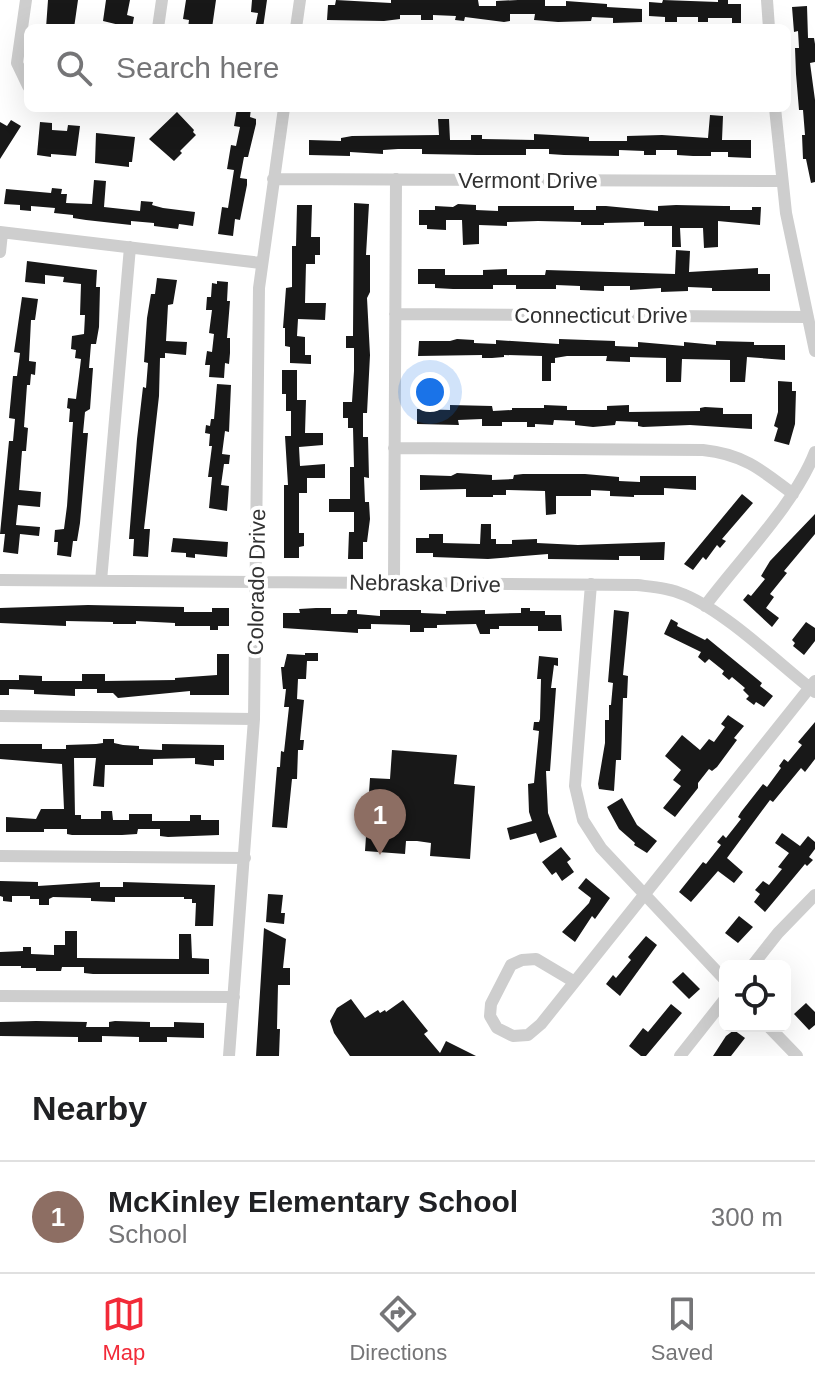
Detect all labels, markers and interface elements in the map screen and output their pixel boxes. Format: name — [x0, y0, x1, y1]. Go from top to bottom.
search box — [24, 24, 791, 112]
icon: search — [52, 46, 96, 90]
text: Search here — [116, 51, 279, 84]
street label: Vermont Drive — [458, 168, 598, 193]
street label: Connecticut Drive — [514, 303, 688, 328]
your location — [410, 372, 450, 412]
street label: Colorado Drive — [243, 508, 270, 656]
street label: Nebraska Drive — [349, 570, 501, 597]
pin: 1 — [354, 789, 406, 855]
map controls — [719, 960, 791, 1032]
button: locate — [719, 960, 791, 1032]
text: Nearby — [32, 1089, 147, 1127]
text: McKinley Elementary School — [108, 1185, 518, 1218]
text: 1 — [51, 1202, 65, 1232]
text: 300 m — [711, 1202, 783, 1232]
text: School — [108, 1219, 188, 1249]
tab: Map — [102, 1292, 146, 1366]
tab: Directions — [349, 1292, 447, 1366]
tab: Saved — [651, 1292, 713, 1366]

